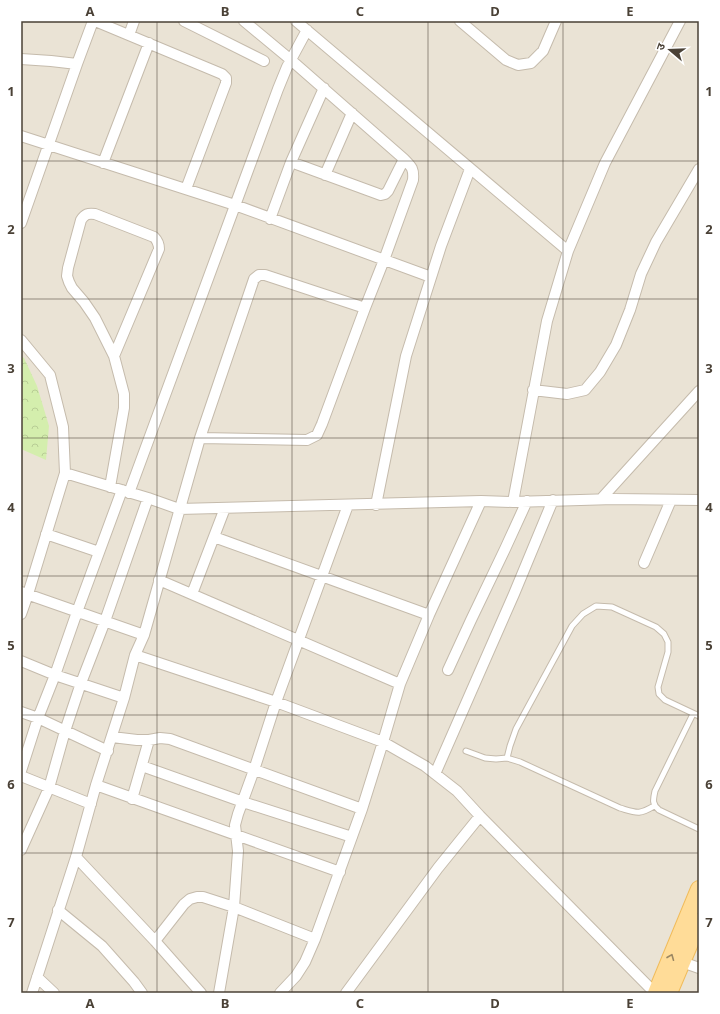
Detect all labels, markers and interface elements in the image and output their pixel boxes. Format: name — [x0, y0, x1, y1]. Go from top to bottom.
text: A — [86, 2, 95, 20]
text: B — [221, 2, 229, 20]
text: C — [356, 2, 364, 20]
text: D — [490, 2, 500, 20]
text: E — [626, 2, 634, 20]
north arrow — [650, 30, 690, 70]
text: उ — [652, 41, 668, 52]
text: 1 — [7, 82, 15, 100]
text: 1 — [705, 82, 713, 100]
text: 2 — [7, 220, 15, 238]
text: 2 — [705, 220, 713, 238]
text: 3 — [7, 359, 15, 377]
text: 3 — [705, 359, 713, 377]
text: 4 — [7, 498, 15, 516]
text: 4 — [705, 498, 713, 516]
text: 5 — [7, 636, 15, 654]
text: 5 — [705, 636, 713, 654]
text: 6 — [7, 775, 15, 793]
text: 6 — [705, 775, 713, 793]
text: 7 — [7, 913, 15, 931]
text: 7 — [705, 913, 713, 931]
one-way arrow — [666, 953, 674, 961]
text: A — [86, 994, 95, 1012]
text: B — [221, 994, 229, 1012]
text: C — [356, 994, 364, 1012]
text: D — [490, 994, 500, 1012]
text: E — [626, 994, 634, 1012]

